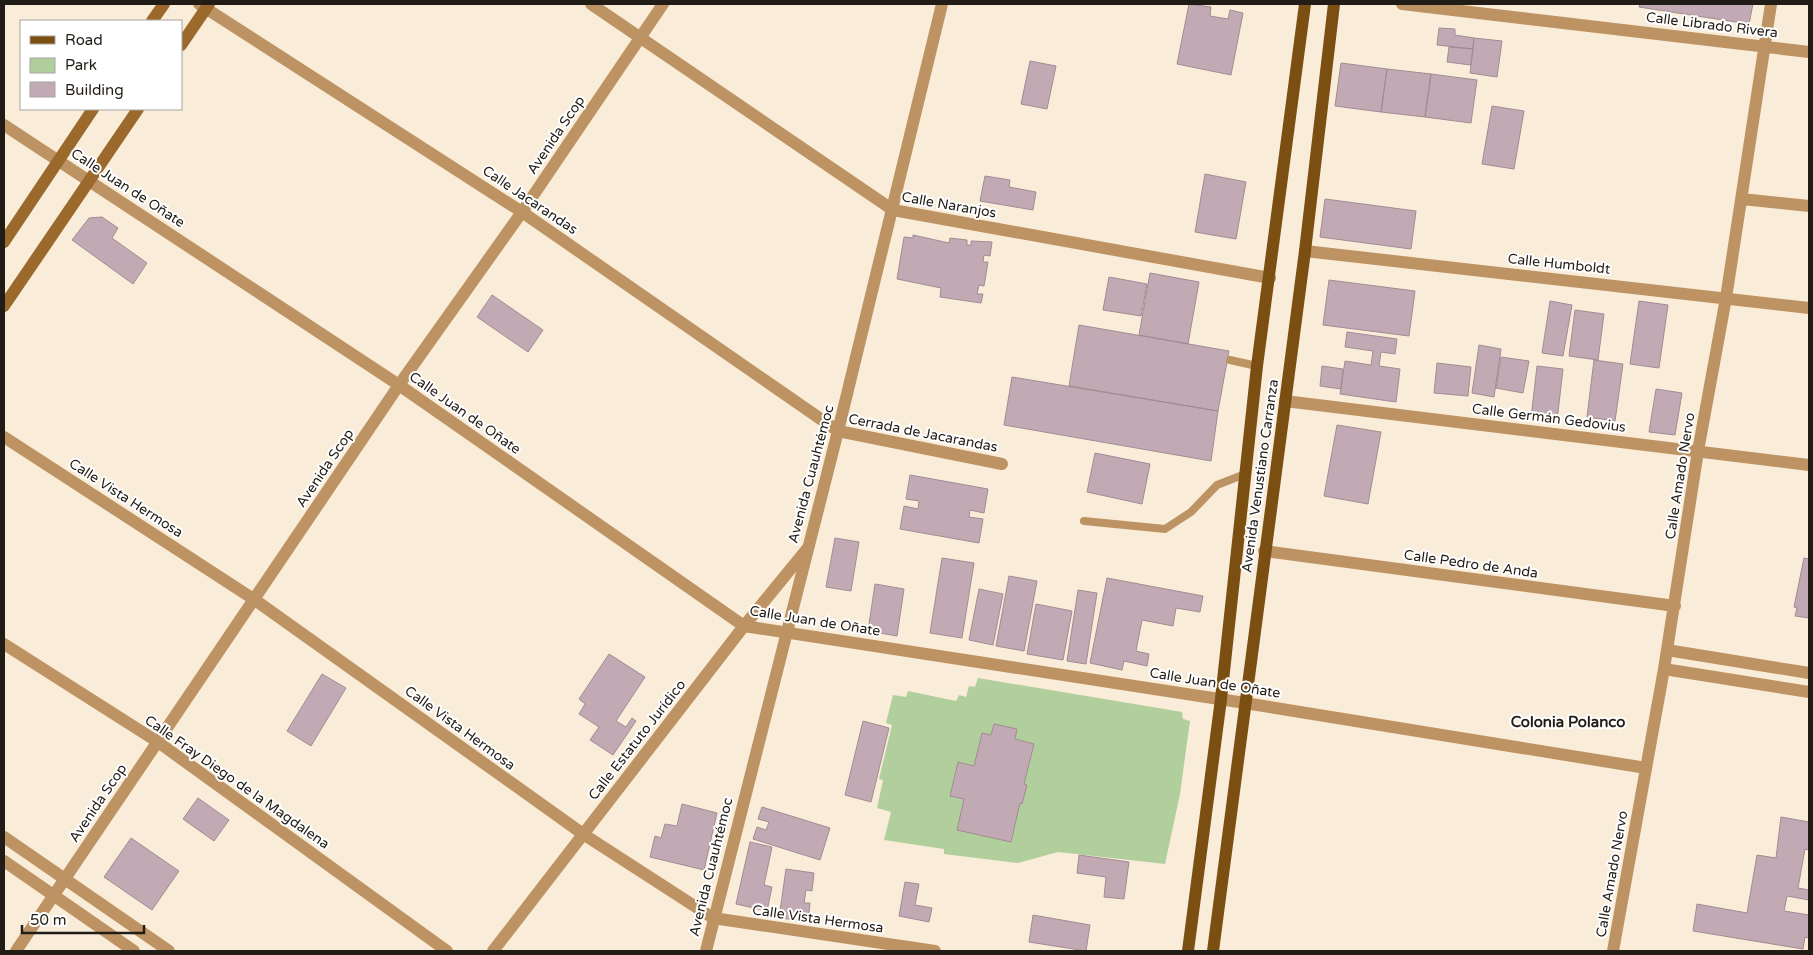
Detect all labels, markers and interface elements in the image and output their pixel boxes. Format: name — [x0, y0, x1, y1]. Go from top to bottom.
street label: Calle Librado Rivera — [1645, 8, 1779, 42]
legend — [20, 20, 182, 110]
text: Road — [65, 31, 103, 49]
text: Park — [65, 56, 97, 74]
text: Building — [65, 81, 124, 99]
street label: Avenida Scop — [524, 92, 589, 177]
street label: Calle Juan de Oñate — [68, 145, 188, 231]
street label: Calle Jacarandas — [479, 162, 581, 238]
street label: Calle Naranjos — [900, 188, 998, 222]
street label: Calle Humboldt — [1507, 250, 1612, 278]
street label: Calle Juan de Oñate — [406, 368, 524, 458]
street label: Avenida Venustiano Carranza — [1238, 378, 1282, 574]
street label: Calle Germán Gedovius — [1471, 400, 1627, 436]
street label: Avenida Cuauhtémoc — [784, 403, 838, 545]
street label: Cerrada de Jacarandas — [847, 410, 999, 456]
street label: Calle Amado Nervo — [1662, 411, 1698, 541]
street label: Avenida Scop — [293, 425, 358, 510]
street label: Calle Vista Hermosa — [66, 455, 186, 541]
street label: Calle Pedro de Anda — [1403, 546, 1539, 582]
street label: Calle Juan de Oñate — [748, 602, 882, 640]
street label: Calle Juan de Oñate — [1148, 664, 1282, 702]
street label: Calle Estatuto Jurídico — [585, 676, 689, 804]
street label: Calle Vista Hermosa — [401, 682, 519, 774]
street label: Calle Fray Diego de la Magdalena — [141, 712, 333, 852]
district label: Colonia Polanco — [1511, 713, 1625, 731]
street label: Avenida Scop — [66, 760, 131, 845]
street label: Avenida Cuauhtémoc — [686, 796, 736, 938]
street label: Calle Amado Nervo — [1592, 809, 1632, 939]
street label: Calle Vista Hermosa — [751, 901, 885, 937]
scale bar — [22, 902, 145, 934]
text: 50 m — [30, 911, 67, 929]

